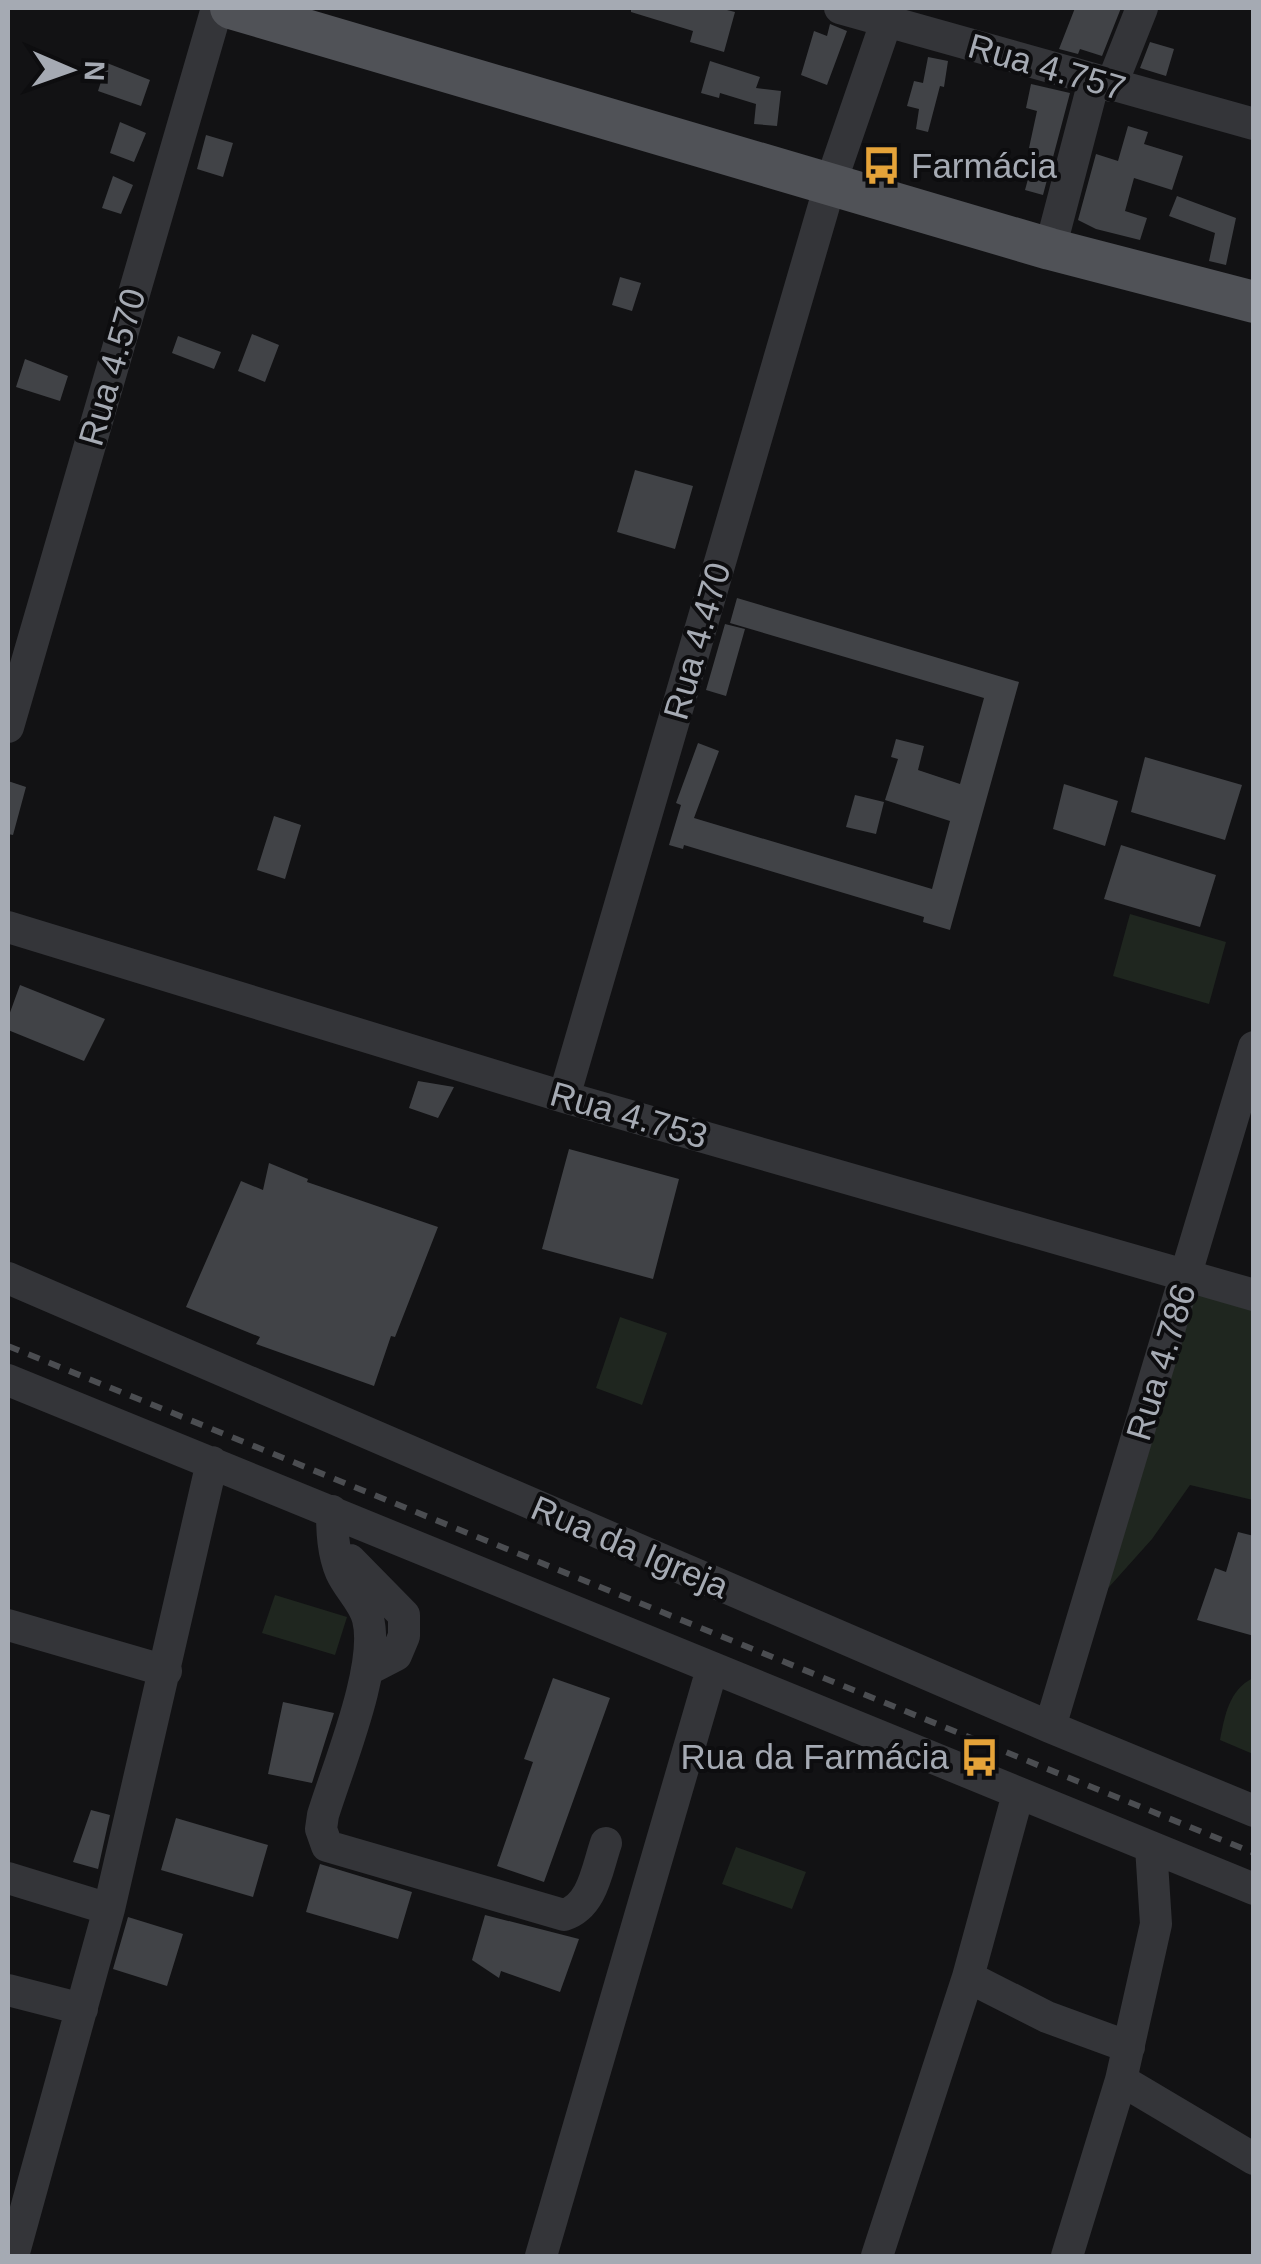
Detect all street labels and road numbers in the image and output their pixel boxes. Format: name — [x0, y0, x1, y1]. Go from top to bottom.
street label: Rua 4.757 — [964, 26, 1130, 108]
street label: Rua 4.570 — [71, 284, 153, 450]
street label: Rua 4.470 — [656, 558, 738, 724]
street label: Rua 4.753 — [546, 1074, 712, 1156]
street label: Rua 4.786 — [1118, 1279, 1203, 1445]
street label: Rua da Igreja — [526, 1488, 735, 1606]

